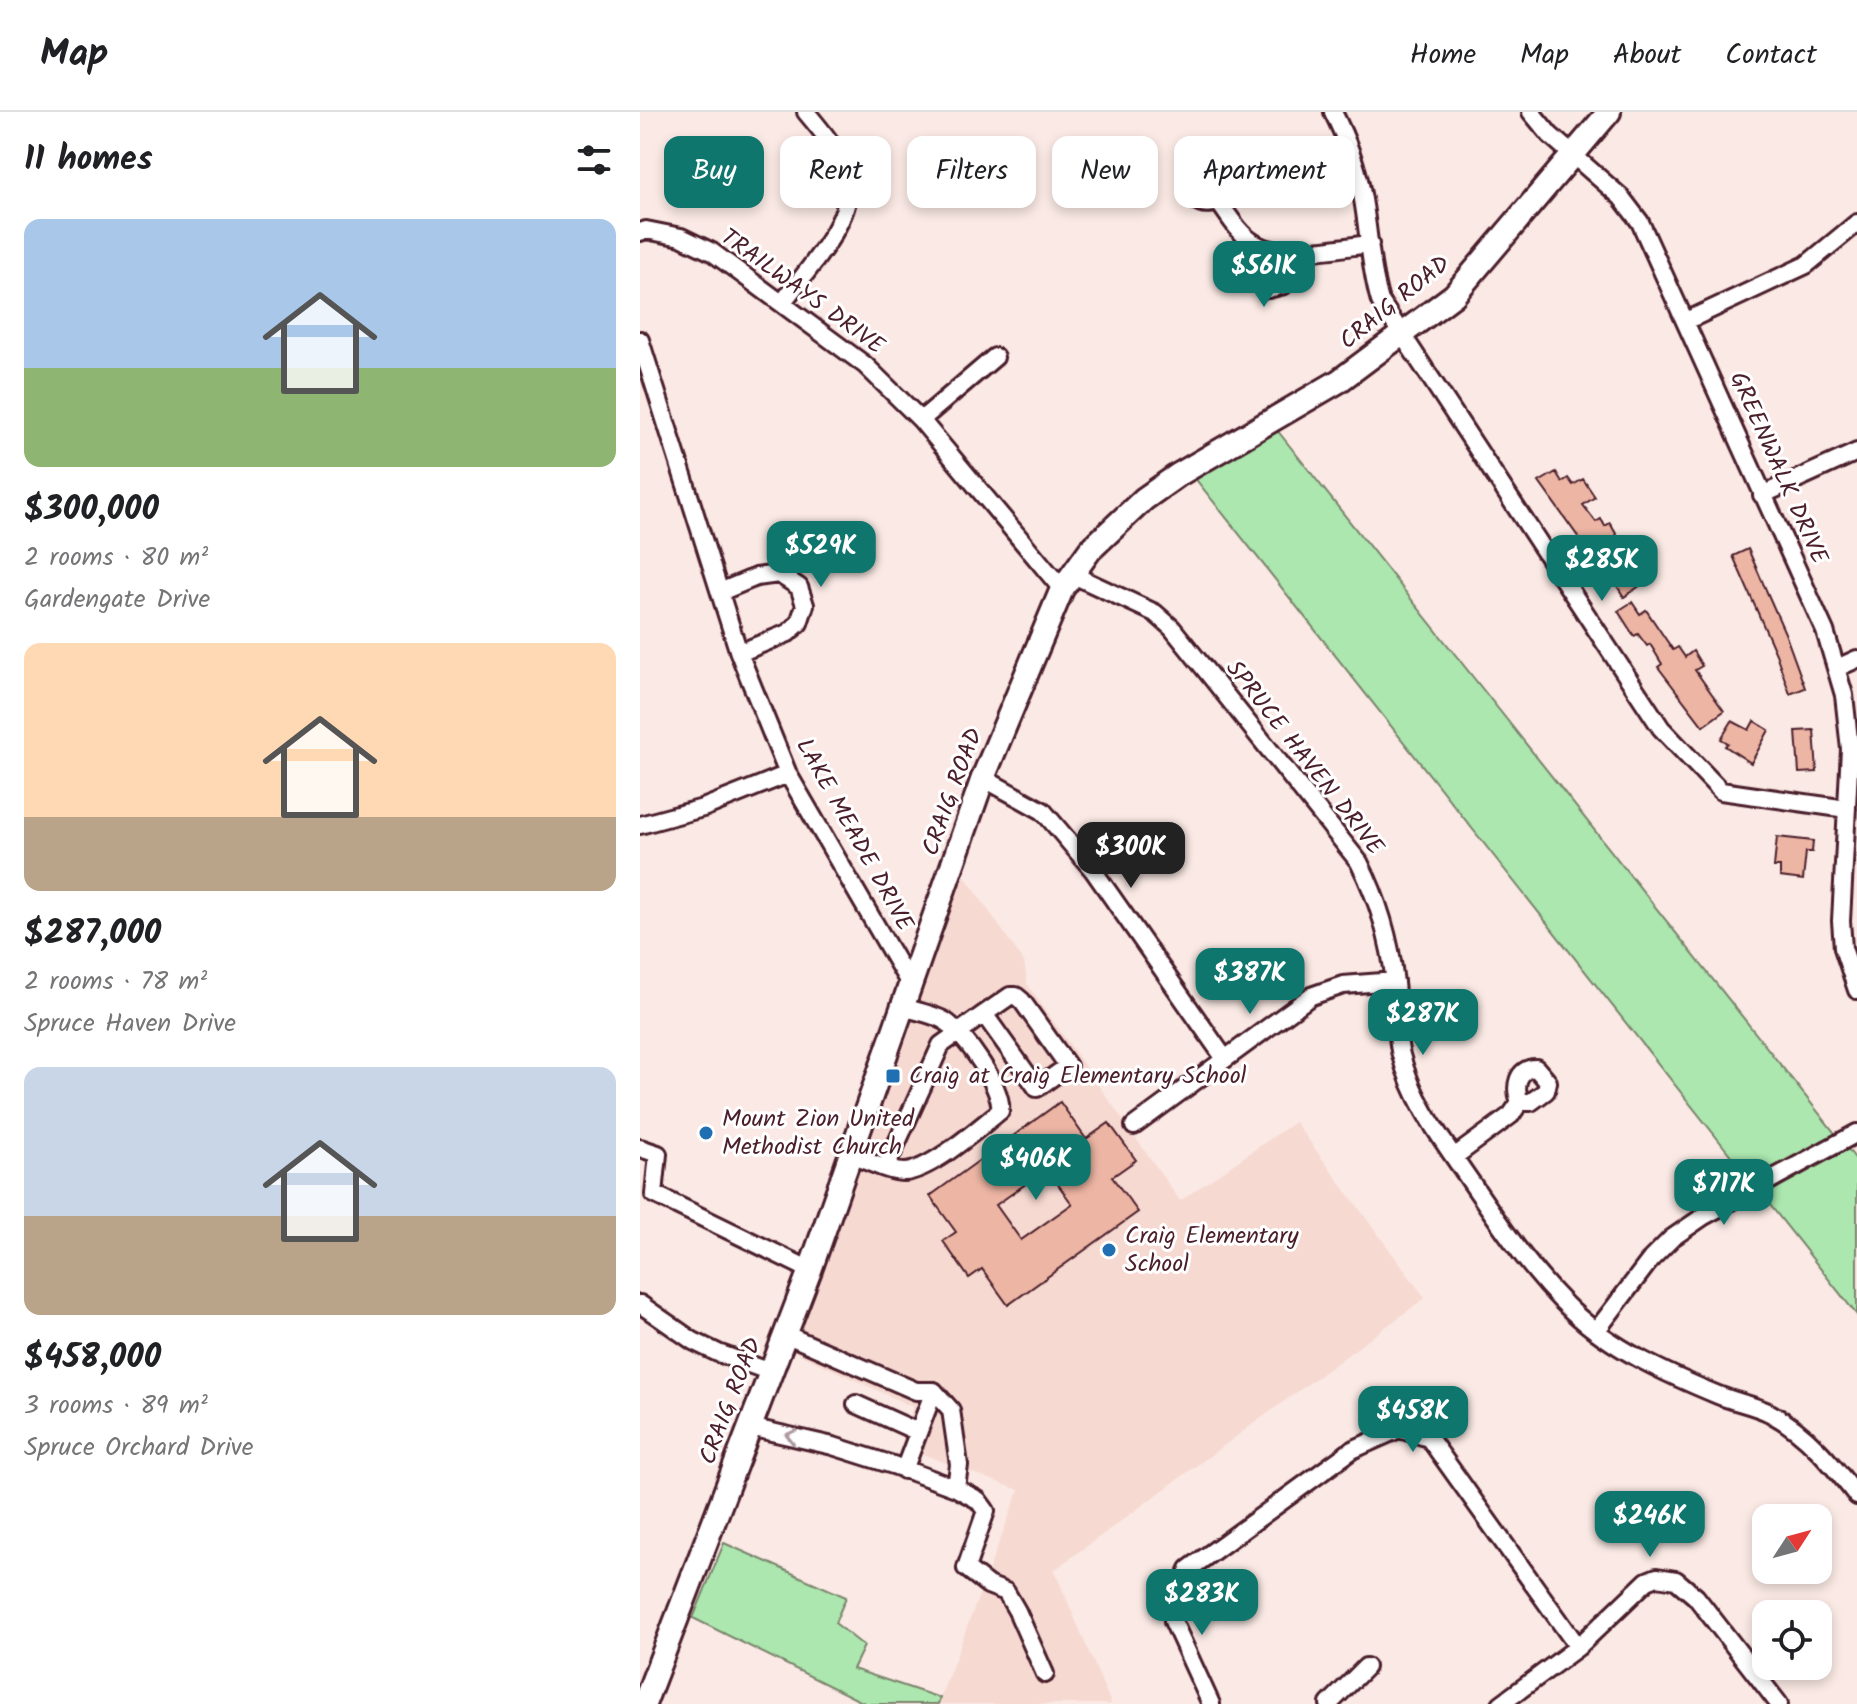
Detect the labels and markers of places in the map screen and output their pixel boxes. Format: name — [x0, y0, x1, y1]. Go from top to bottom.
pin: $561K — [1208, 241, 1320, 309]
pin: $529K — [765, 521, 877, 589]
pin: $285K — [1546, 535, 1658, 603]
pin: $300K — [1075, 822, 1187, 890]
pin: $387K — [1194, 948, 1306, 1016]
pin: $287K — [1367, 989, 1479, 1057]
place label: Craig at Craig Elementary School — [909, 1057, 1247, 1096]
marker: Craig at Craig Elementary School — [884, 1067, 902, 1085]
place label: Mount Zion United Methodist Church — [722, 1100, 915, 1167]
marker: Mount Zion United Methodist Church — [697, 1124, 715, 1142]
pin: $406K — [980, 1134, 1092, 1202]
pin: $717K — [1668, 1159, 1780, 1227]
place label: Craig Elementary School — [1125, 1217, 1299, 1284]
marker: Craig Elementary School — [1100, 1241, 1118, 1259]
pin: $458K — [1357, 1386, 1469, 1454]
pin: $246K — [1594, 1491, 1706, 1559]
pin: $283K — [1146, 1569, 1258, 1637]

